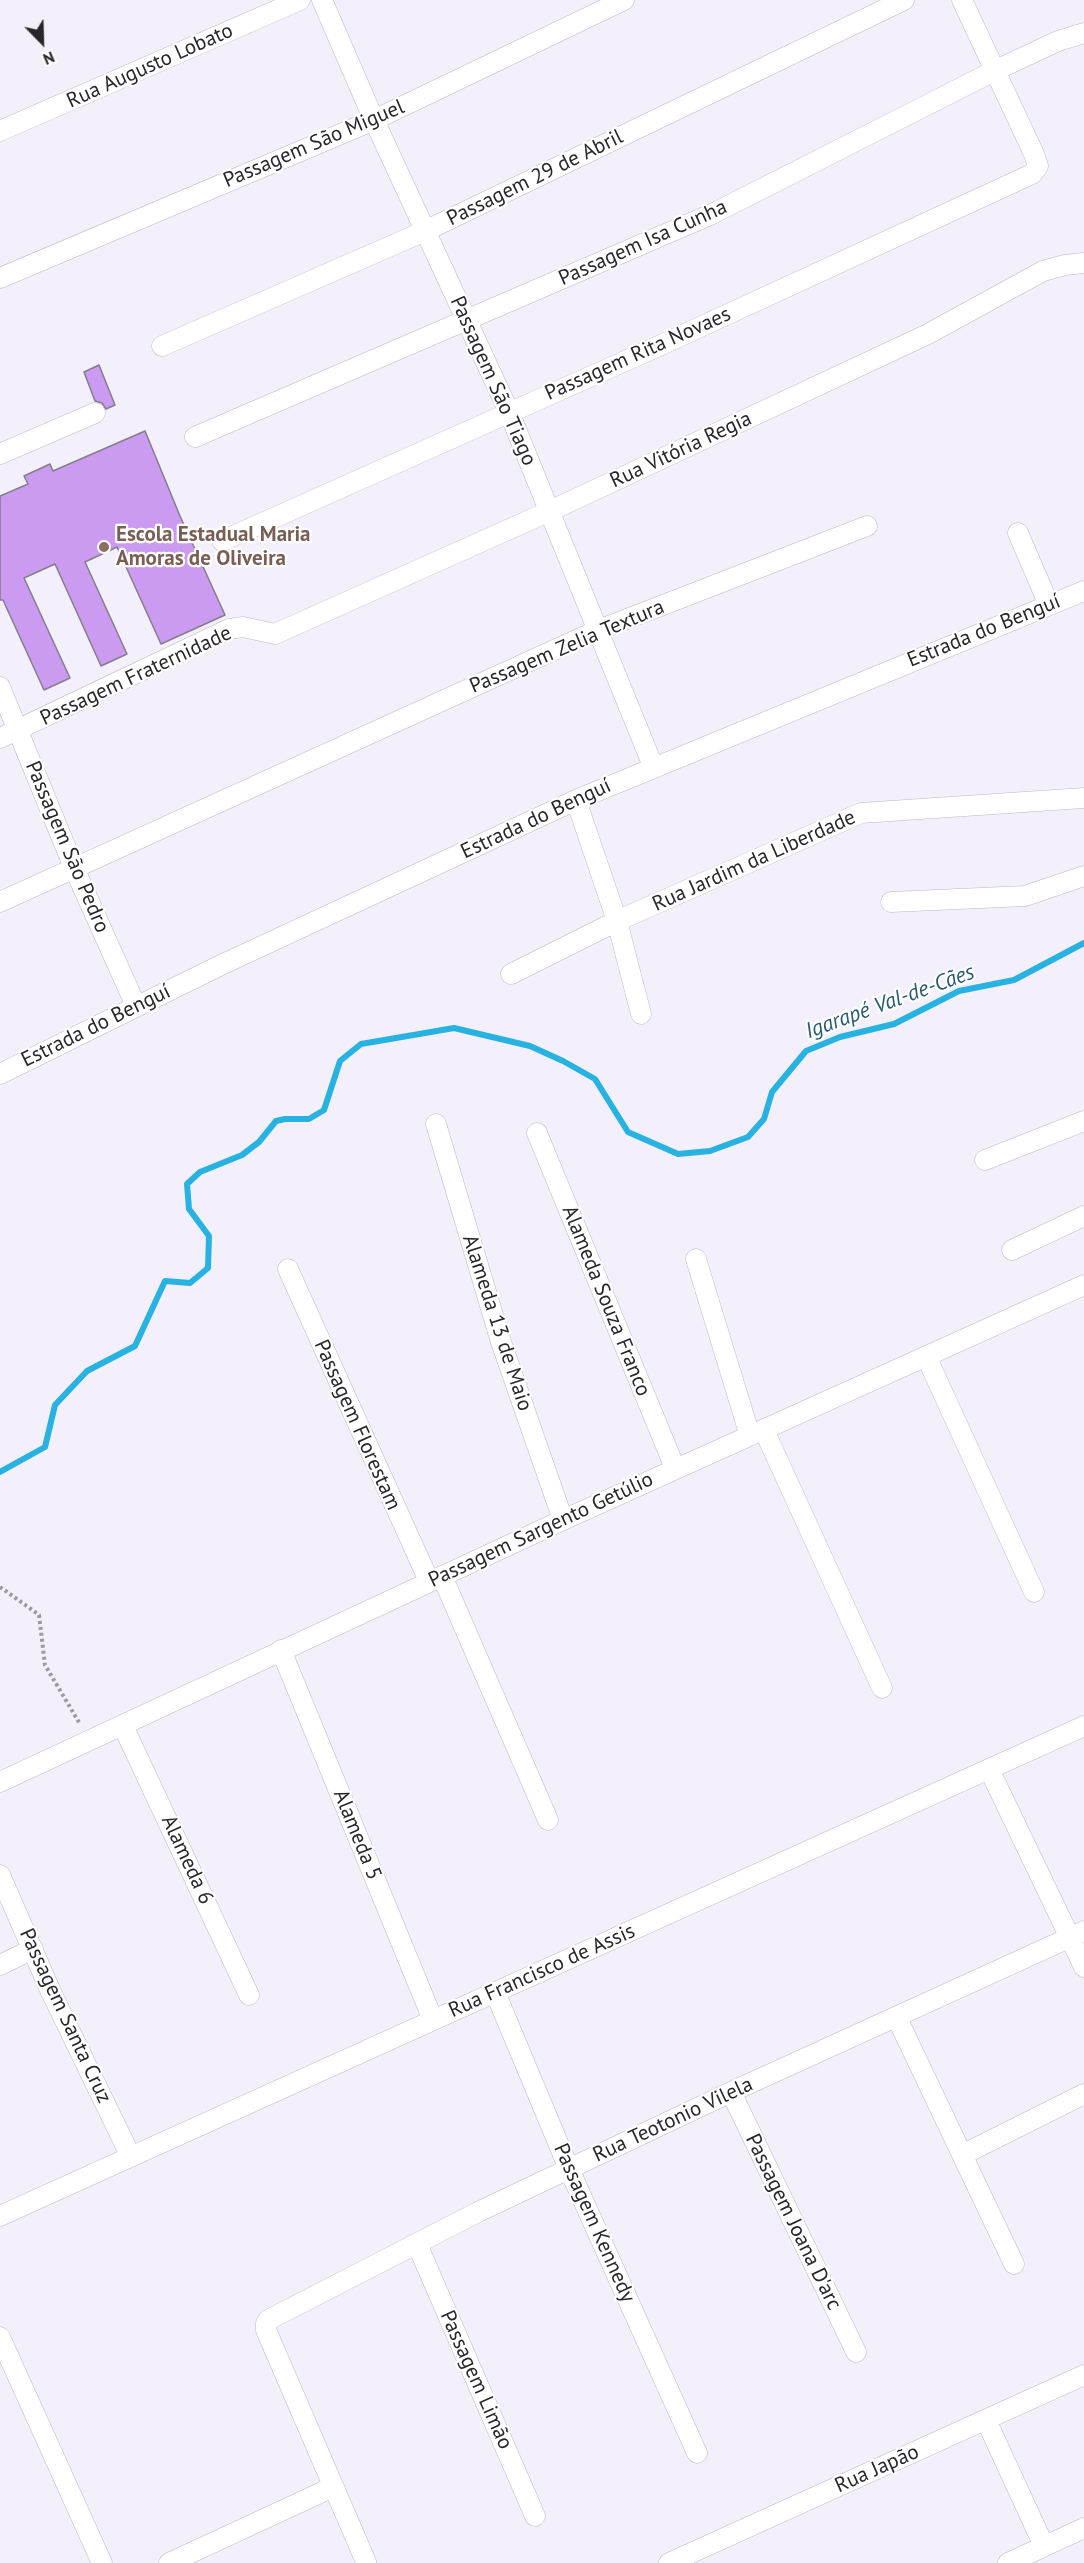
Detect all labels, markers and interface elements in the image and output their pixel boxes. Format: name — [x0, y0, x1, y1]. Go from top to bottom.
north arrow — [12, 12, 72, 72]
street label: Rua Augusto Lobato — [63, 18, 237, 114]
text: N — [40, 47, 58, 70]
street label: Passagem São Miguel — [220, 94, 408, 194]
street label: Passagem 29 de Abril — [443, 124, 627, 232]
street label: Passagem Isa Cunha — [555, 195, 731, 291]
street label: Passagem São Tiago — [444, 292, 542, 470]
street label: Passagem Rita Novaes — [541, 302, 735, 406]
street label: Rua Vitória Regia — [606, 406, 756, 494]
place label: Escola Estadual Maria Amoras de Oliveira — [116, 522, 310, 572]
marker: Escola Estadual Maria Amoras de Oliveira — [97, 540, 111, 554]
street label: Estrada do Benguí — [904, 589, 1064, 673]
street label: Passagem Zelia Textura — [466, 595, 668, 699]
street label: Passagem Fraternidade — [36, 621, 236, 731]
street label: Passagem São Pedro — [19, 757, 115, 937]
street label: Estrada do Benguí — [457, 773, 615, 865]
street label: Rua Jardim da Liberdade — [649, 805, 859, 917]
water label: Igarapé Val-de-Cães — [802, 959, 978, 1045]
street label: Estrada do Benguí — [17, 979, 175, 1073]
street label: Alameda Souza Franco — [556, 1202, 656, 1400]
street label: Alameda 13 de Maio — [457, 1232, 537, 1414]
street label: Passagem Florestam — [308, 1336, 406, 1514]
street label: Passagem Sargento Getúlio — [425, 1467, 657, 1593]
street label: Alameda 5 — [327, 1786, 387, 1884]
street label: Alameda 6 — [155, 1811, 219, 1909]
street label: Rua Francisco de Assis — [445, 1919, 639, 2023]
street label: Passagem Santa Cruz — [13, 1925, 117, 2107]
street label: Rua Teotonio Vilela — [589, 2072, 757, 2168]
street label: Passagem Joana D'arc — [739, 2130, 847, 2314]
street label: Passagem Kennedy — [548, 2140, 640, 2306]
street label: Passagem Limão — [434, 2307, 518, 2453]
street label: Rua Japão — [831, 2439, 923, 2499]

